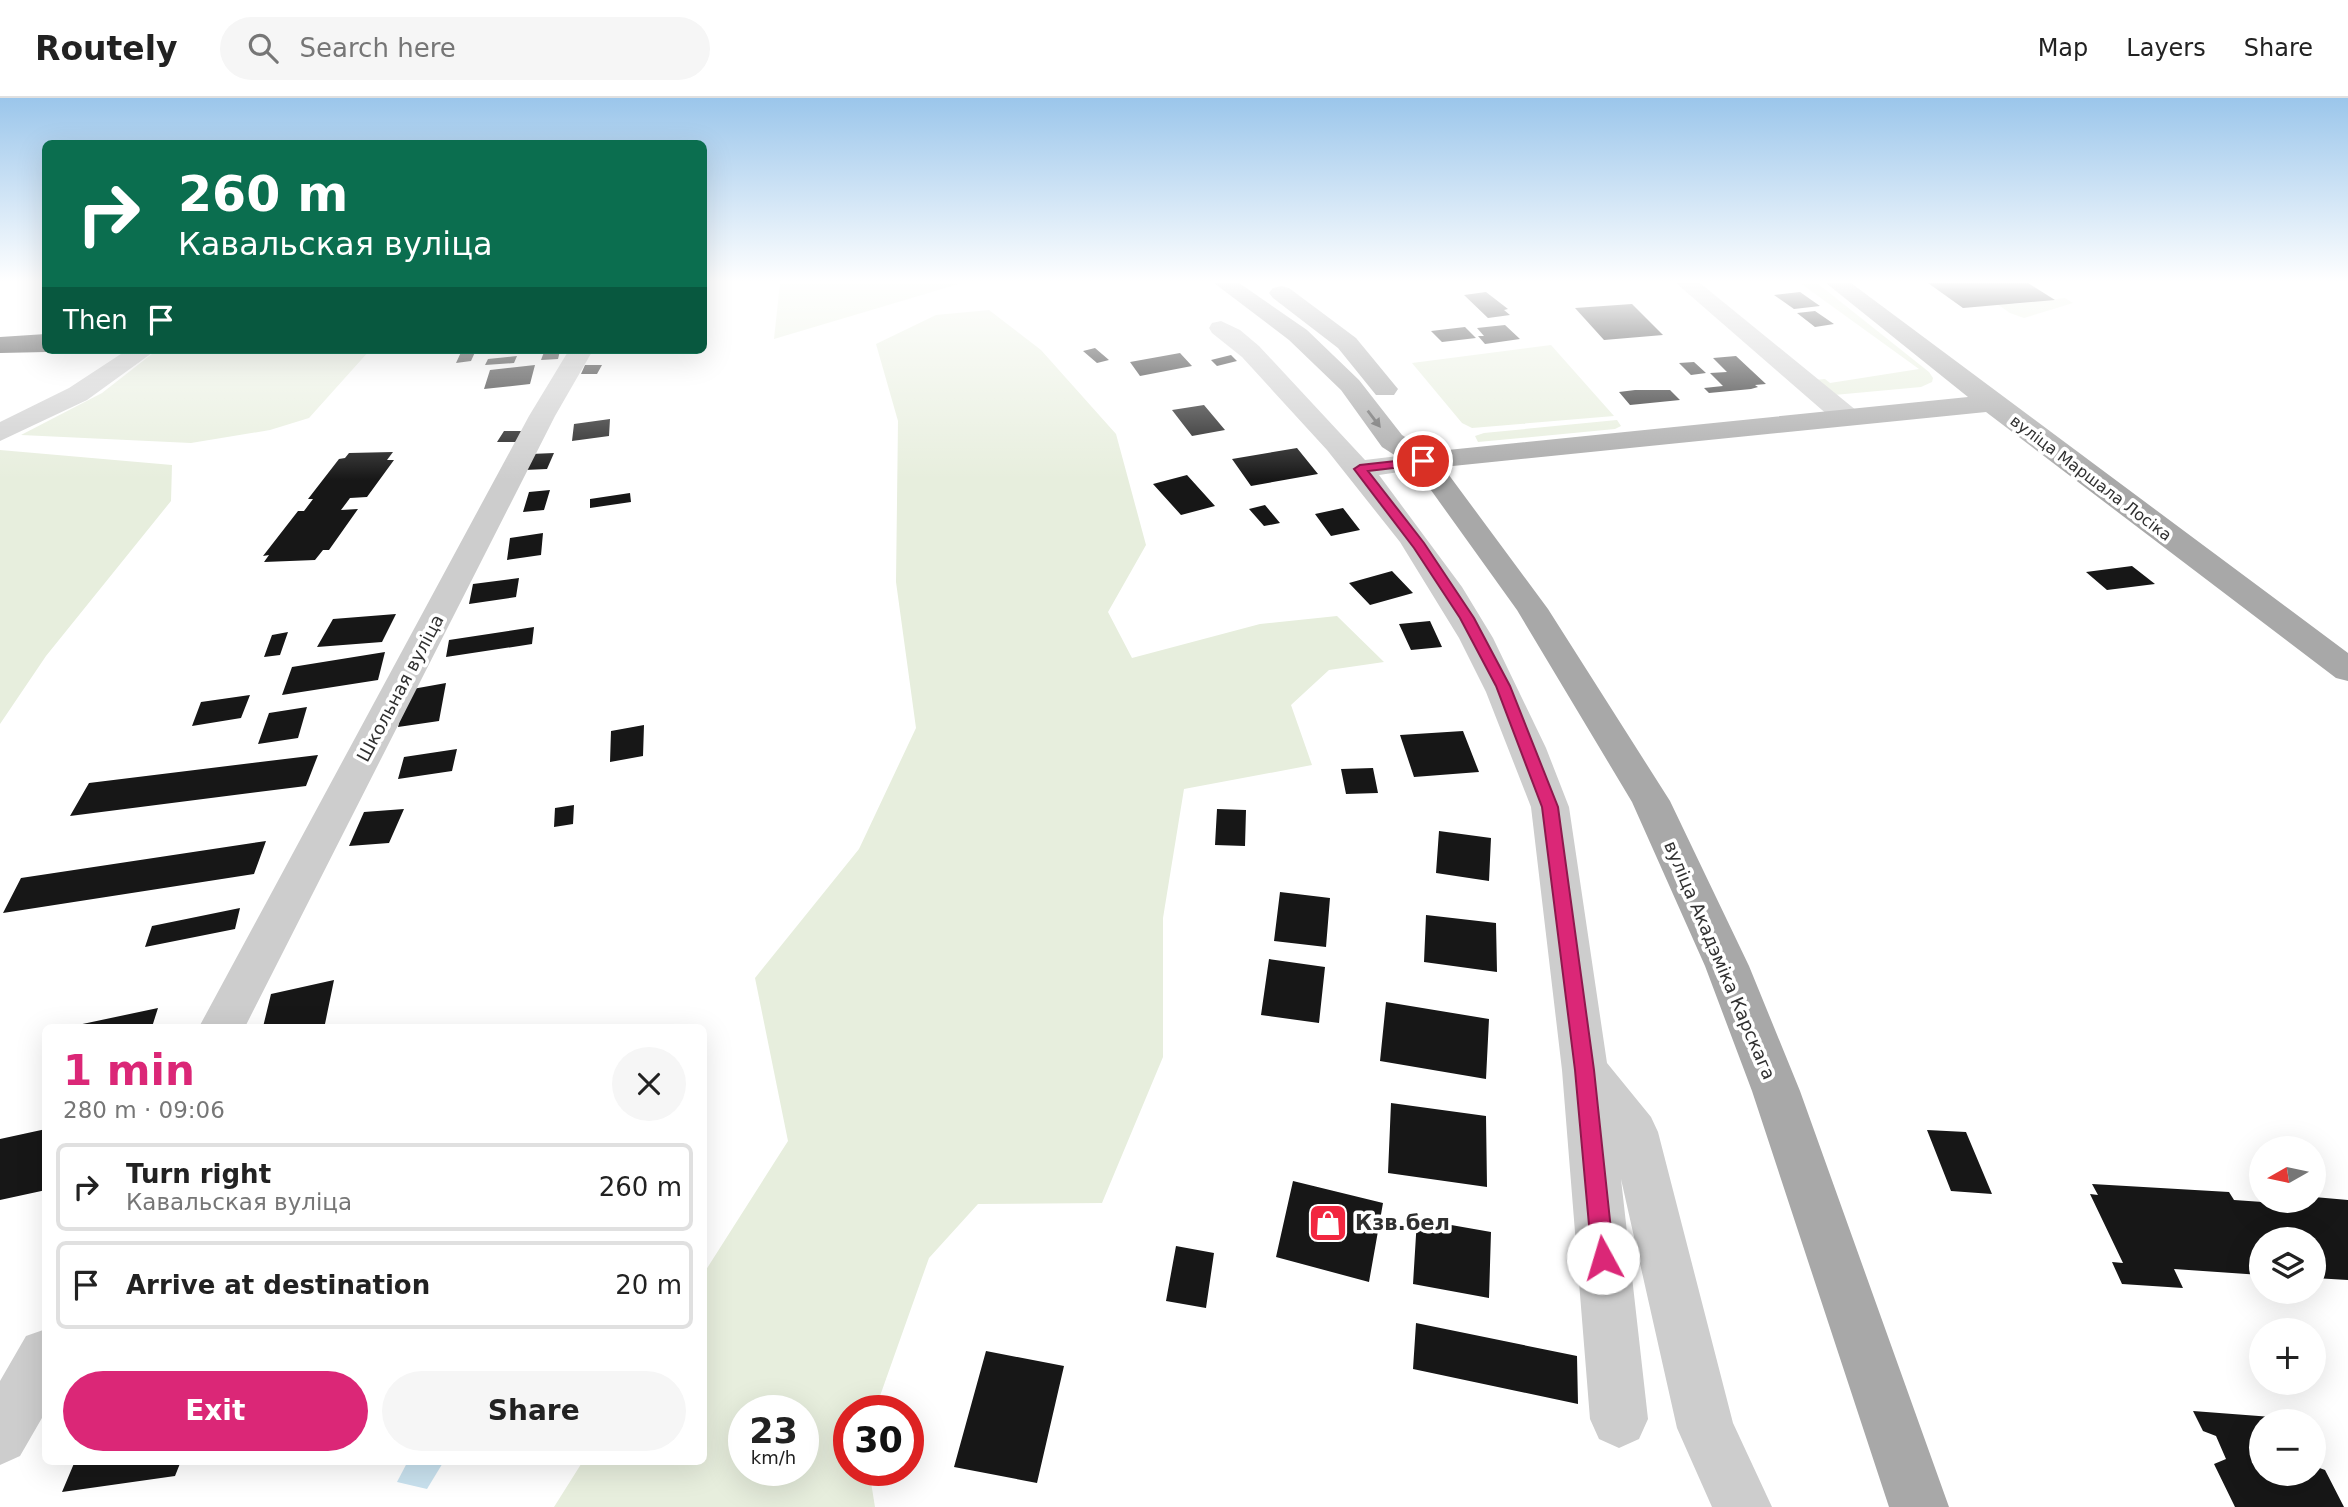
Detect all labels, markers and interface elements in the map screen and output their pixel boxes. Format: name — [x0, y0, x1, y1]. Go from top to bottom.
search box — [220, 17, 710, 80]
text: Routely — [35, 29, 178, 68]
icon: search — [244, 29, 282, 67]
text: Search here — [300, 33, 456, 63]
text: Map — [2038, 34, 2088, 62]
text: Layers — [2126, 34, 2206, 62]
text: Share — [2244, 34, 2313, 62]
text: 260 m — [178, 166, 348, 223]
icon: right — [63, 168, 154, 259]
text: Кавальская вуліца — [178, 225, 493, 263]
icon: arrive — [142, 301, 180, 339]
text: Then — [63, 305, 128, 335]
one-way arrow — [1367, 410, 1381, 428]
street label: вуліца Маршала Лосіка — [2007, 411, 2175, 545]
pin — [1393, 431, 1453, 491]
icon: arrive — [1404, 442, 1442, 480]
street label: Школьная вуліца — [352, 611, 448, 765]
street label: вуліца Акадэміка Карскага — [1660, 838, 1780, 1082]
text: 1 min — [63, 1046, 195, 1095]
button: close — [612, 1047, 686, 1121]
text: 280 m · 09:06 — [63, 1097, 225, 1123]
north arrow — [2249, 1136, 2326, 1213]
map controls — [2249, 1136, 2326, 1486]
text: Turn right — [126, 1159, 271, 1189]
icon: right — [67, 1168, 105, 1206]
text: 260 m — [599, 1172, 682, 1202]
text: Кавальская вуліца — [126, 1189, 352, 1215]
shop icon: Кзв.бел — [1307, 1202, 1349, 1244]
place label: Кзв.бел — [1355, 1211, 1450, 1235]
position arrow — [1566, 1221, 1640, 1295]
button: layers — [2249, 1227, 2326, 1304]
icon: arrive — [67, 1266, 105, 1304]
text: Arrive at destination — [126, 1270, 430, 1300]
text: 20 m — [615, 1270, 682, 1300]
button: + — [2249, 1318, 2326, 1395]
button: Exit — [63, 1371, 368, 1451]
button: Share — [382, 1371, 686, 1451]
speed limit sign: 30 — [833, 1395, 924, 1486]
button: − — [2249, 1409, 2326, 1486]
text: 23 — [749, 1411, 798, 1451]
text: km/h — [751, 1447, 796, 1468]

